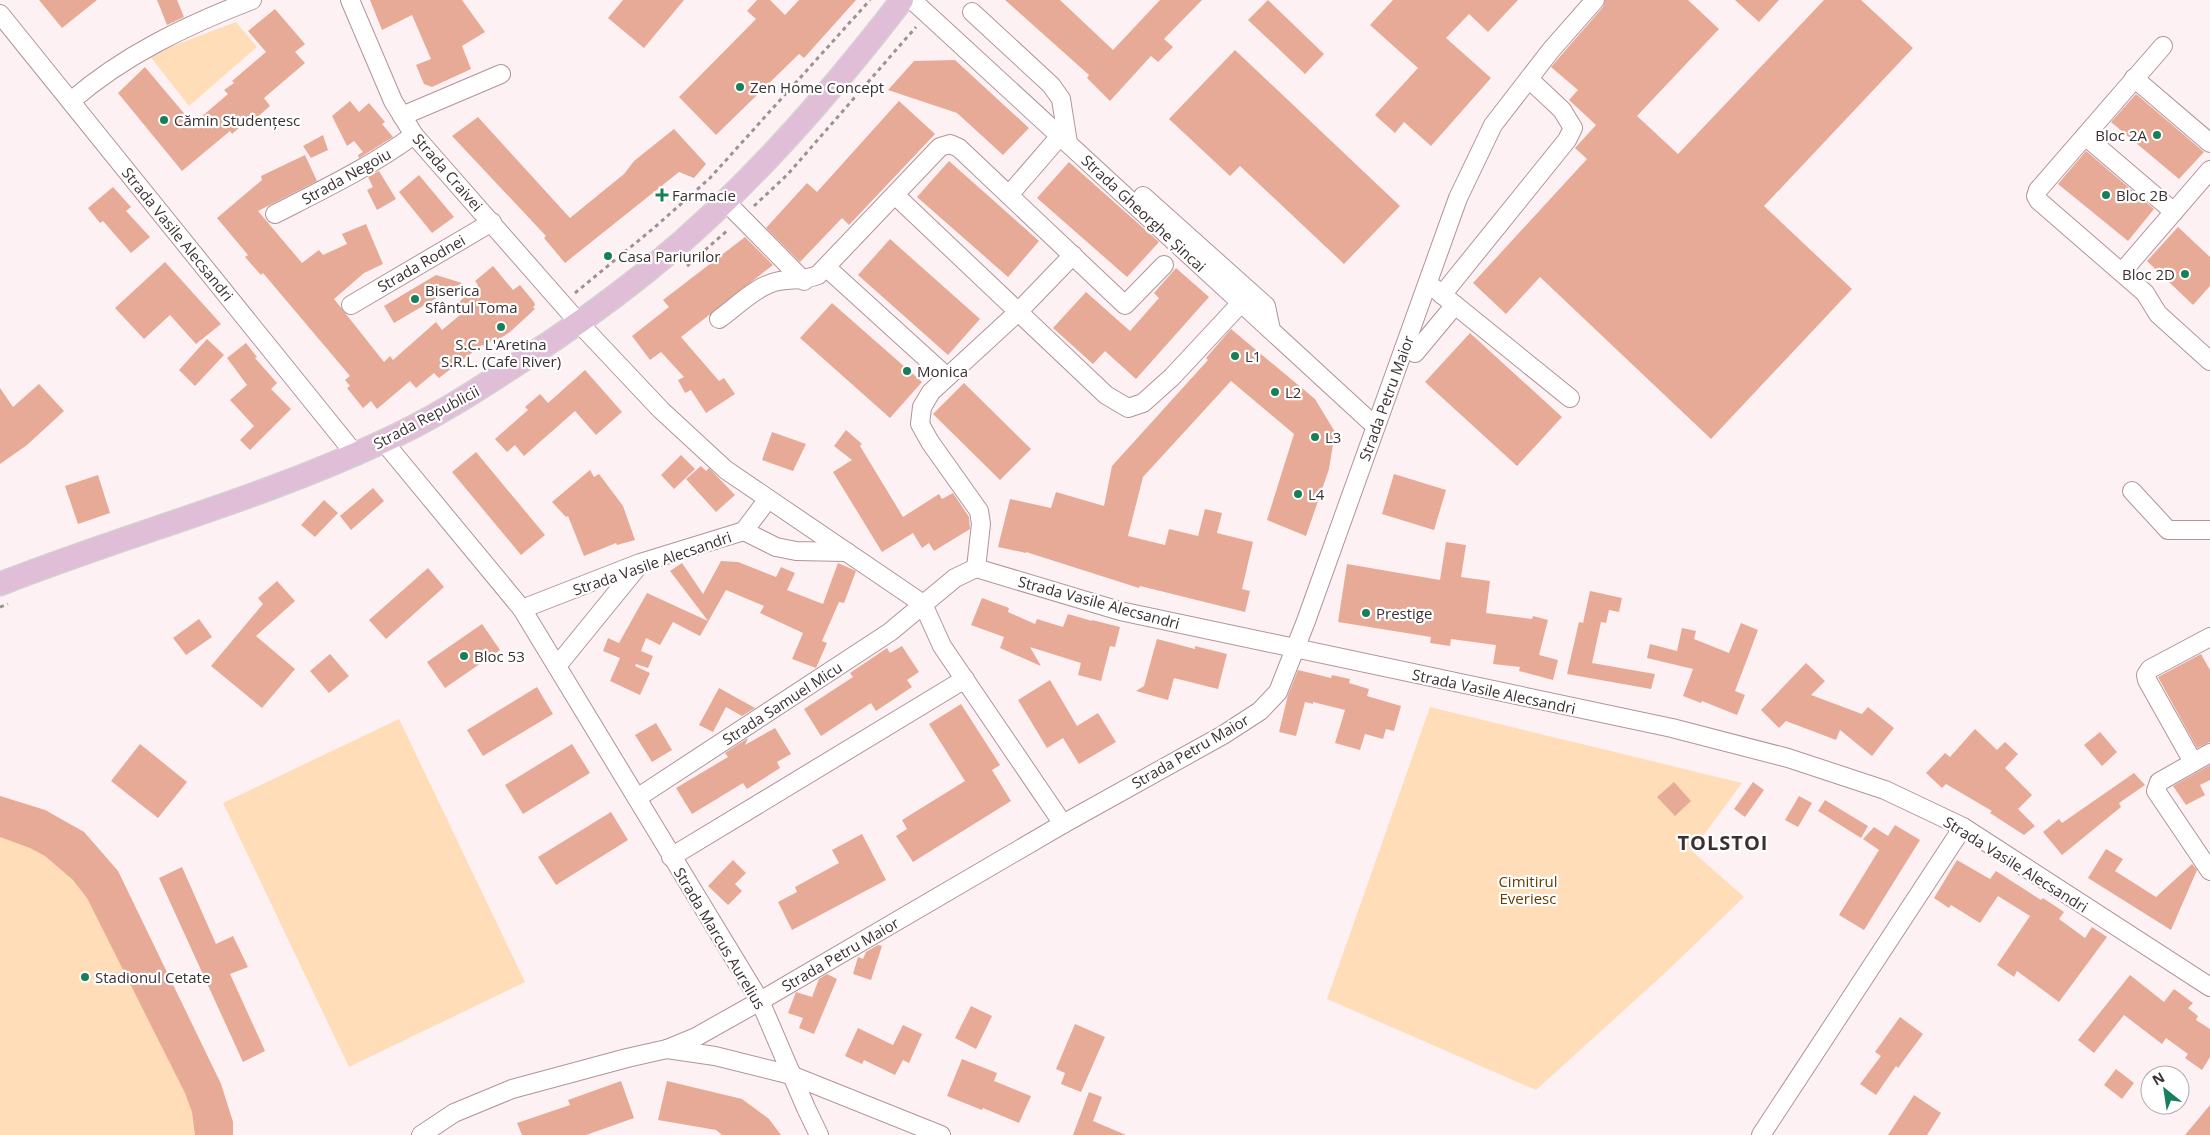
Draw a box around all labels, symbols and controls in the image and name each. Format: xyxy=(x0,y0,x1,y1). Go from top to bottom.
place label: Zen Home Concept xyxy=(750,77,884,97)
marker: Zen Home Concept xyxy=(734,81,746,93)
place label: Cămin Studențesc xyxy=(174,110,300,130)
marker: Cămin Studențesc xyxy=(158,114,170,126)
place label: Bloc 2A xyxy=(2095,125,2148,145)
street label: Strada Craivei xyxy=(409,129,487,215)
marker: Bloc 2A xyxy=(2151,129,2163,141)
street label: Strada Negoiu xyxy=(298,143,394,209)
street label: Strada Gheorghe Șincai xyxy=(1077,150,1211,276)
street label: Strada Vasile Alecsandri xyxy=(118,163,238,305)
place label: Farmacie xyxy=(672,185,736,205)
place label: Bloc 2B xyxy=(2116,185,2168,205)
marker: Farmacie xyxy=(656,189,668,201)
marker: Bloc 2B xyxy=(2100,189,2112,201)
street label: Strada Rodnei xyxy=(373,230,469,296)
place label: Casa Pariurilor xyxy=(618,246,721,266)
marker: Casa Pariurilor xyxy=(602,250,614,262)
place label: Bloc 2D xyxy=(2122,264,2175,284)
marker: Bloc 2D xyxy=(2179,268,2191,280)
place label: Biserica Sfântul Toma xyxy=(425,280,518,317)
marker: Biserica Sfântul Toma xyxy=(409,293,421,305)
marker: S.C. L'Aretina S.R.L. (Cafe River) xyxy=(495,321,507,333)
street label: Strada Petru Maior xyxy=(1354,332,1418,464)
place label: S.C. L'Aretina S.R.L. (Cafe River) xyxy=(441,334,561,371)
place label: L1 xyxy=(1245,346,1261,366)
marker: L1 xyxy=(1229,350,1241,362)
place label: Monica xyxy=(917,361,968,381)
marker: Monica xyxy=(901,365,913,377)
street label: Strada Republicii xyxy=(370,381,482,453)
place label: L2 xyxy=(1285,382,1301,402)
marker: L2 xyxy=(1269,386,1281,398)
place label: L3 xyxy=(1325,427,1341,447)
marker: L3 xyxy=(1309,431,1321,443)
place label: L4 xyxy=(1308,484,1325,504)
marker: L4 xyxy=(1292,488,1304,500)
street label: Strada Vasile Alecsandri xyxy=(570,526,734,600)
street label: Strada Vasile Alecsandri xyxy=(1016,571,1182,633)
place label: Prestige xyxy=(1376,603,1432,623)
marker: Prestige xyxy=(1360,607,1372,619)
place label: Bloc 53 xyxy=(474,646,525,666)
marker: Bloc 53 xyxy=(458,650,470,662)
street label: Strada Samuel Micu xyxy=(718,657,846,749)
street label: Strada Vasile Alecsandri xyxy=(1411,664,1577,718)
street label: Strada Petru Maior xyxy=(1128,709,1252,793)
street label: Strada Vasile Alecsandri xyxy=(1940,811,2092,917)
district label: TOLSTOI xyxy=(1678,829,1768,856)
street label: Strada Marcus Aurelius xyxy=(670,863,770,1013)
park label: Cimitirul Everiesc xyxy=(1498,871,1558,908)
street label: Strada Petru Maior xyxy=(778,912,902,996)
place label: Stadionul Cetate xyxy=(95,967,210,987)
marker: Stadionul Cetate xyxy=(79,971,91,983)
north arrow xyxy=(2140,1065,2190,1115)
text: N xyxy=(2149,1067,2168,1089)

